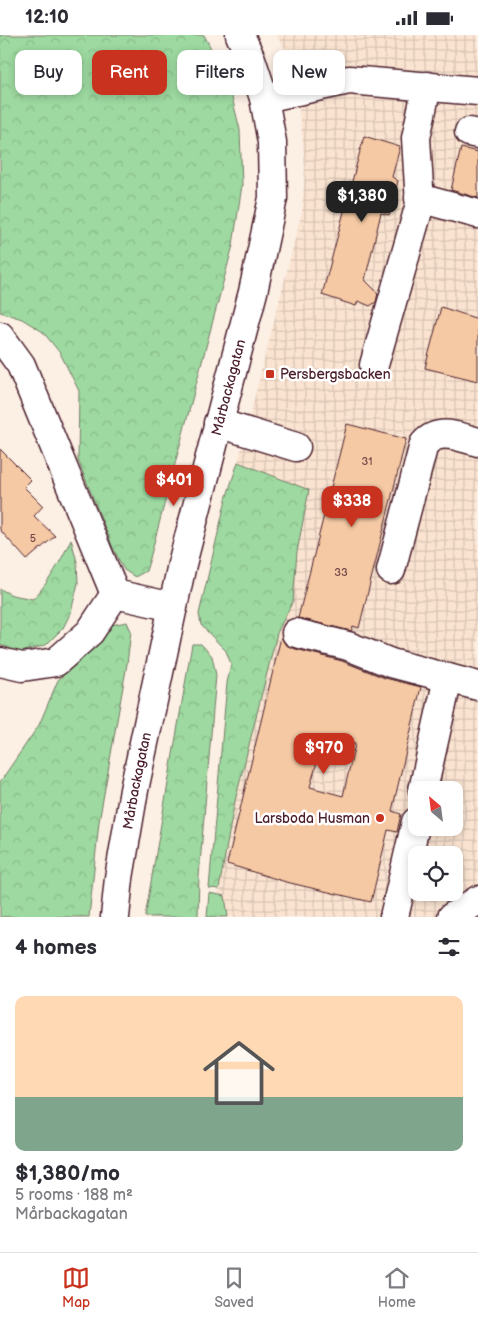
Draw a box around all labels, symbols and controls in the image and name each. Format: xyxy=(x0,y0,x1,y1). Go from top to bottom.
text: 12:10 xyxy=(25,6,69,29)
chip: Buy xyxy=(15,50,82,95)
chip: Rent xyxy=(92,50,167,95)
chip: Filters xyxy=(177,50,263,95)
chip: New xyxy=(273,50,345,95)
pin: $1,380 xyxy=(321,181,403,223)
text: $1,380 xyxy=(337,187,387,206)
street label: Mårbackagatan xyxy=(208,338,249,437)
place label: Persbergsbacken xyxy=(280,366,391,383)
marker: Persbergsbacken xyxy=(264,368,276,380)
house number: 31 xyxy=(361,455,373,468)
pin: $401 xyxy=(144,465,204,507)
text: $401 xyxy=(156,471,192,490)
pin: $338 xyxy=(322,485,382,528)
text: $338 xyxy=(333,492,371,511)
house number: 5 xyxy=(30,532,36,545)
house number: 33 xyxy=(334,566,348,579)
street label: Mårbackagatan xyxy=(119,731,155,831)
pin: $970 xyxy=(294,733,354,775)
text: $970 xyxy=(305,739,343,758)
north arrow xyxy=(408,781,462,836)
map controls xyxy=(408,781,463,901)
place label: Larsboda Husman xyxy=(255,810,370,827)
marker: Larsboda Husman xyxy=(374,812,386,824)
button: locate xyxy=(408,846,463,901)
icon: filters xyxy=(435,933,463,961)
text: 4 homes xyxy=(15,935,97,960)
icon: home xyxy=(194,1028,284,1118)
text: $1,380/mo xyxy=(15,1161,120,1186)
text: 5 rooms · 188 m² xyxy=(15,1186,133,1205)
text: Mårbackagatan xyxy=(15,1205,128,1224)
tab: Map xyxy=(62,1264,90,1311)
tab: Saved xyxy=(214,1264,254,1311)
tab: Home xyxy=(378,1264,416,1311)

